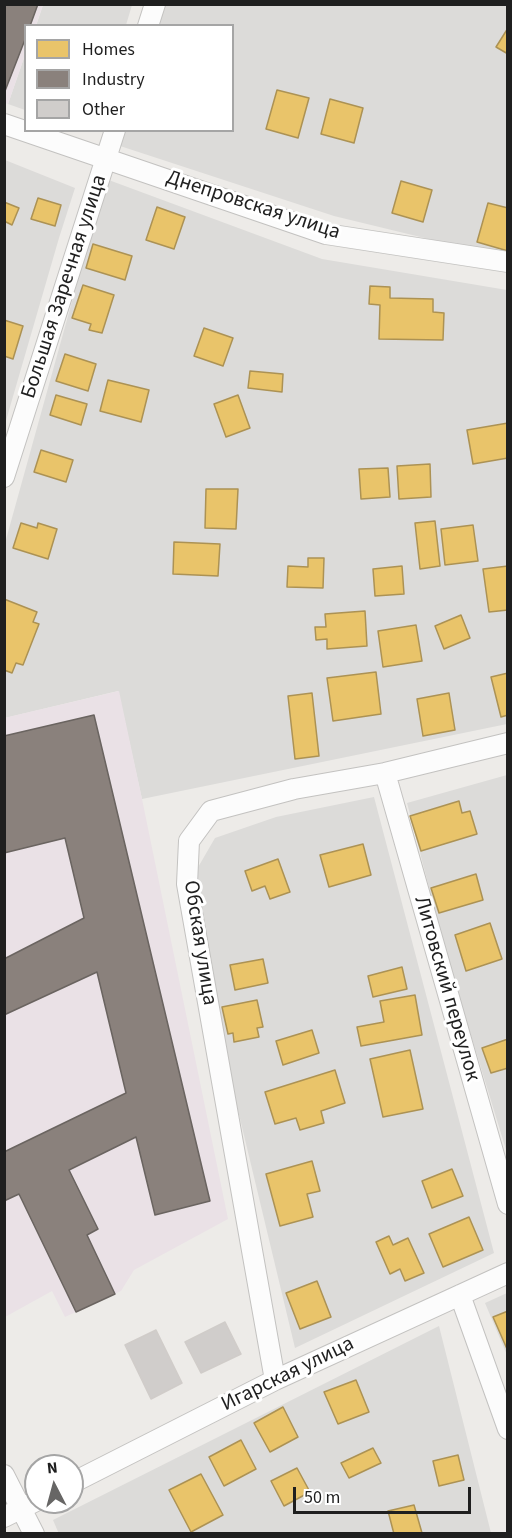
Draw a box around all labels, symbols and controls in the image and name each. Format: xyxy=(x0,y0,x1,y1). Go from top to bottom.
legend xyxy=(24,24,234,132)
text: Homes xyxy=(82,37,135,62)
text: Industry xyxy=(82,67,145,92)
text: Other xyxy=(82,97,125,122)
street label: Днепровская улица xyxy=(163,166,343,246)
street label: Большая Заречная улица xyxy=(17,172,113,402)
street label: Обская улица xyxy=(177,879,221,1007)
street label: Литовский переулок xyxy=(408,894,484,1084)
street label: Игарская улица xyxy=(218,1332,358,1418)
north arrow xyxy=(24,1454,84,1514)
text: N xyxy=(46,1457,59,1480)
scale bar xyxy=(296,1475,474,1513)
text: 50 m xyxy=(304,1485,340,1510)

